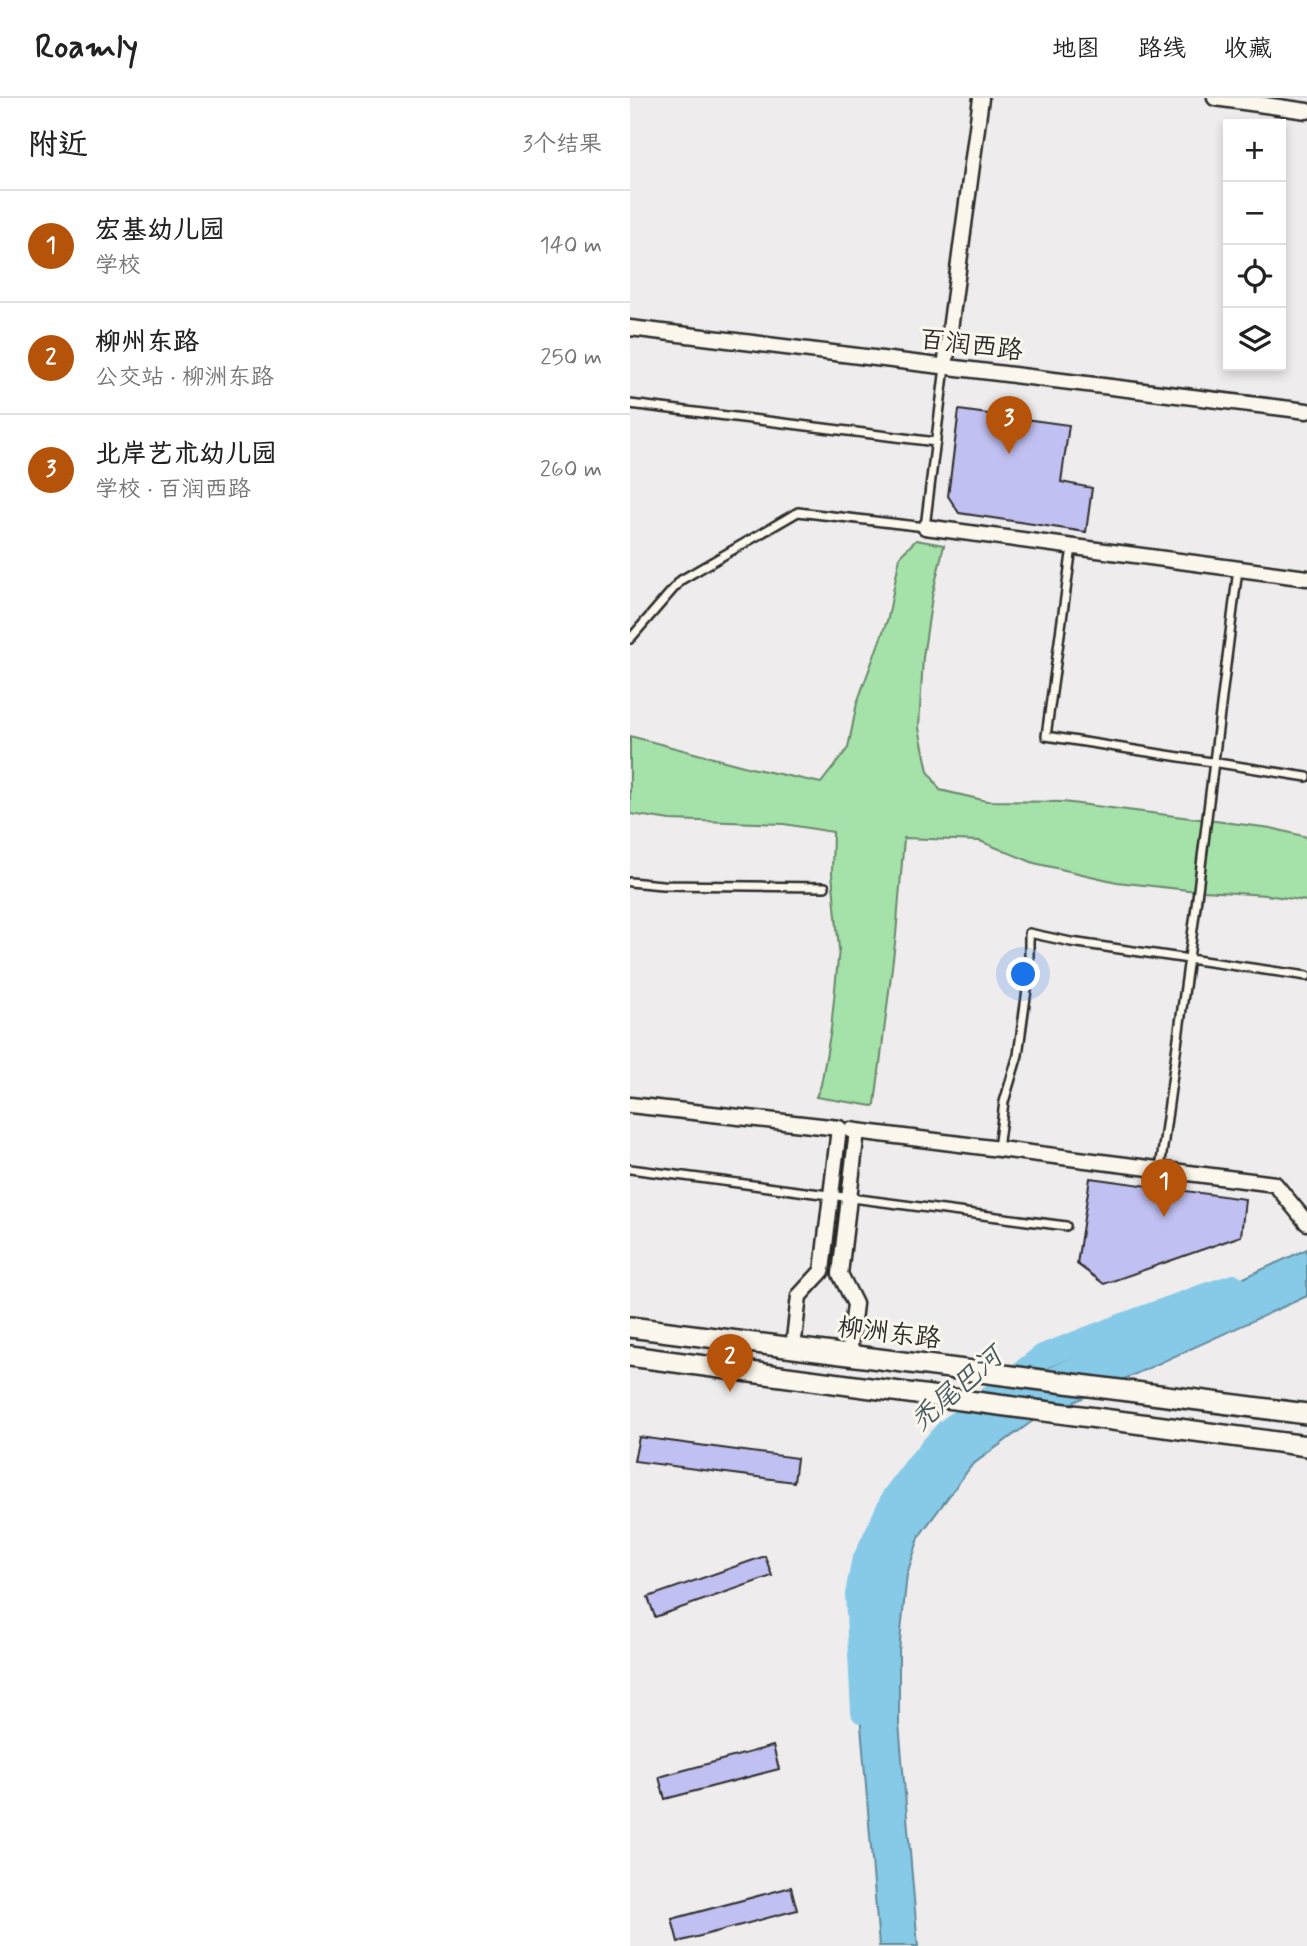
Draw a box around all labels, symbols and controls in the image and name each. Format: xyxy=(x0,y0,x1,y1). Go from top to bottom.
text: Roamly xyxy=(35,26,138,70)
text: 地图 xyxy=(1052,34,1100,65)
text: 路线 xyxy=(1138,34,1186,65)
text: 收藏 xyxy=(1224,34,1272,65)
map controls xyxy=(1223,119,1286,371)
button: + xyxy=(1223,119,1286,182)
text: 附近 xyxy=(28,126,88,165)
text: 3个结果 xyxy=(523,130,602,160)
button: − xyxy=(1223,182,1286,245)
text: 宏基幼儿园 xyxy=(95,214,225,248)
text: 1 xyxy=(46,231,56,261)
text: 140 m xyxy=(539,231,602,261)
button: locate xyxy=(1223,245,1286,308)
text: 学校 xyxy=(95,251,141,281)
button: layers xyxy=(1223,308,1286,371)
street label: 百润西路 xyxy=(917,323,1025,369)
text: 柳州东路 xyxy=(95,326,199,360)
text: 2 xyxy=(45,343,57,373)
text: 250 m xyxy=(540,343,602,373)
text: 公交站 · 柳洲东路 xyxy=(95,363,274,393)
pin: 3 xyxy=(986,396,1032,454)
text: 北岸艺术幼儿园 xyxy=(95,438,277,472)
text: 3 xyxy=(46,455,56,485)
text: 260 m xyxy=(540,455,602,485)
text: 学校 · 百润西路 xyxy=(95,475,251,505)
your location xyxy=(1006,957,1040,991)
pin: 1 xyxy=(1141,1159,1187,1217)
street label: 柳洲东路 xyxy=(835,1311,943,1357)
pin: 2 xyxy=(707,1334,753,1392)
water label: 秃尾巴河 xyxy=(903,1337,1014,1441)

